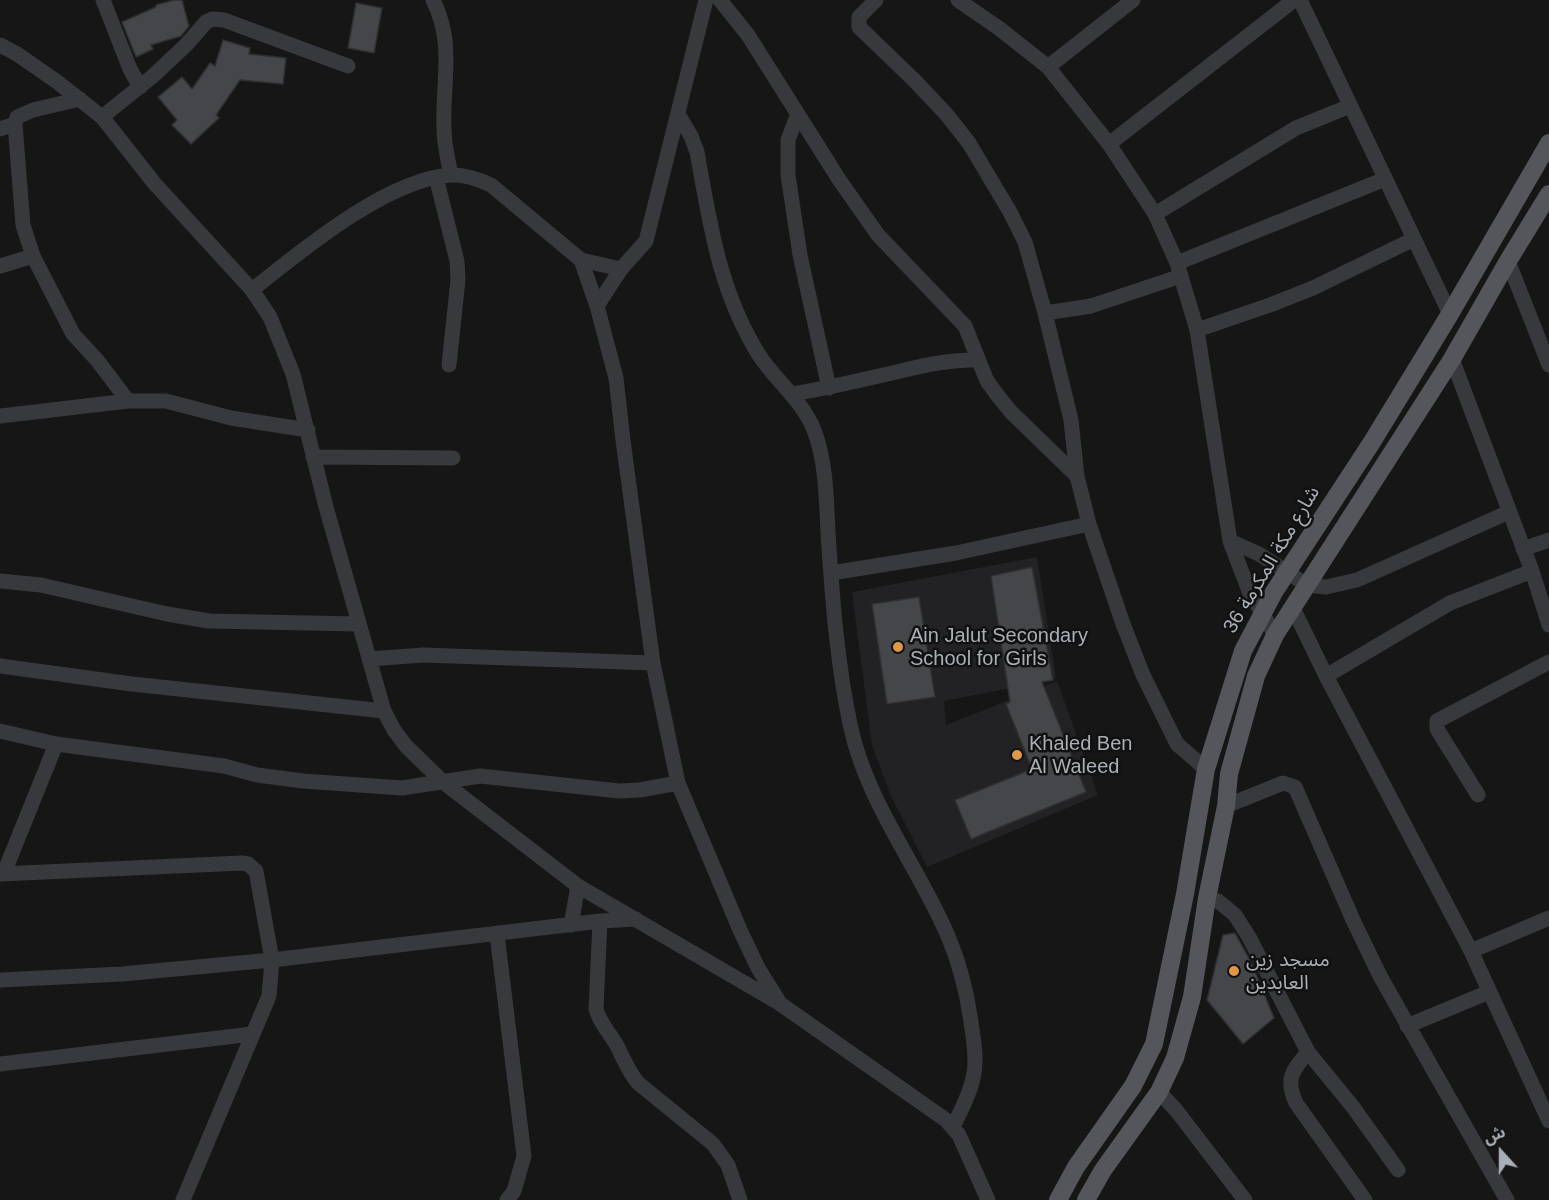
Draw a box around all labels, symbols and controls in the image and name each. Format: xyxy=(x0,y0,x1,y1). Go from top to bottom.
street label: شارع مكة المكرمة 36 xyxy=(1219,482,1325,638)
place label: Ain Jalut Secondary School for Girls xyxy=(910,624,1088,671)
marker: Ain Jalut Secondary School for Girls xyxy=(891,640,905,654)
place label: Khaled Ben Al Waleed xyxy=(1029,732,1132,779)
marker: Khaled Ben Al Waleed xyxy=(1010,748,1024,762)
place label: مسجد زين العابدين xyxy=(1246,948,1330,995)
marker: مسجد زين العابدين xyxy=(1227,964,1241,978)
north arrow xyxy=(1471,1122,1531,1182)
text: ش xyxy=(1481,1123,1508,1147)

